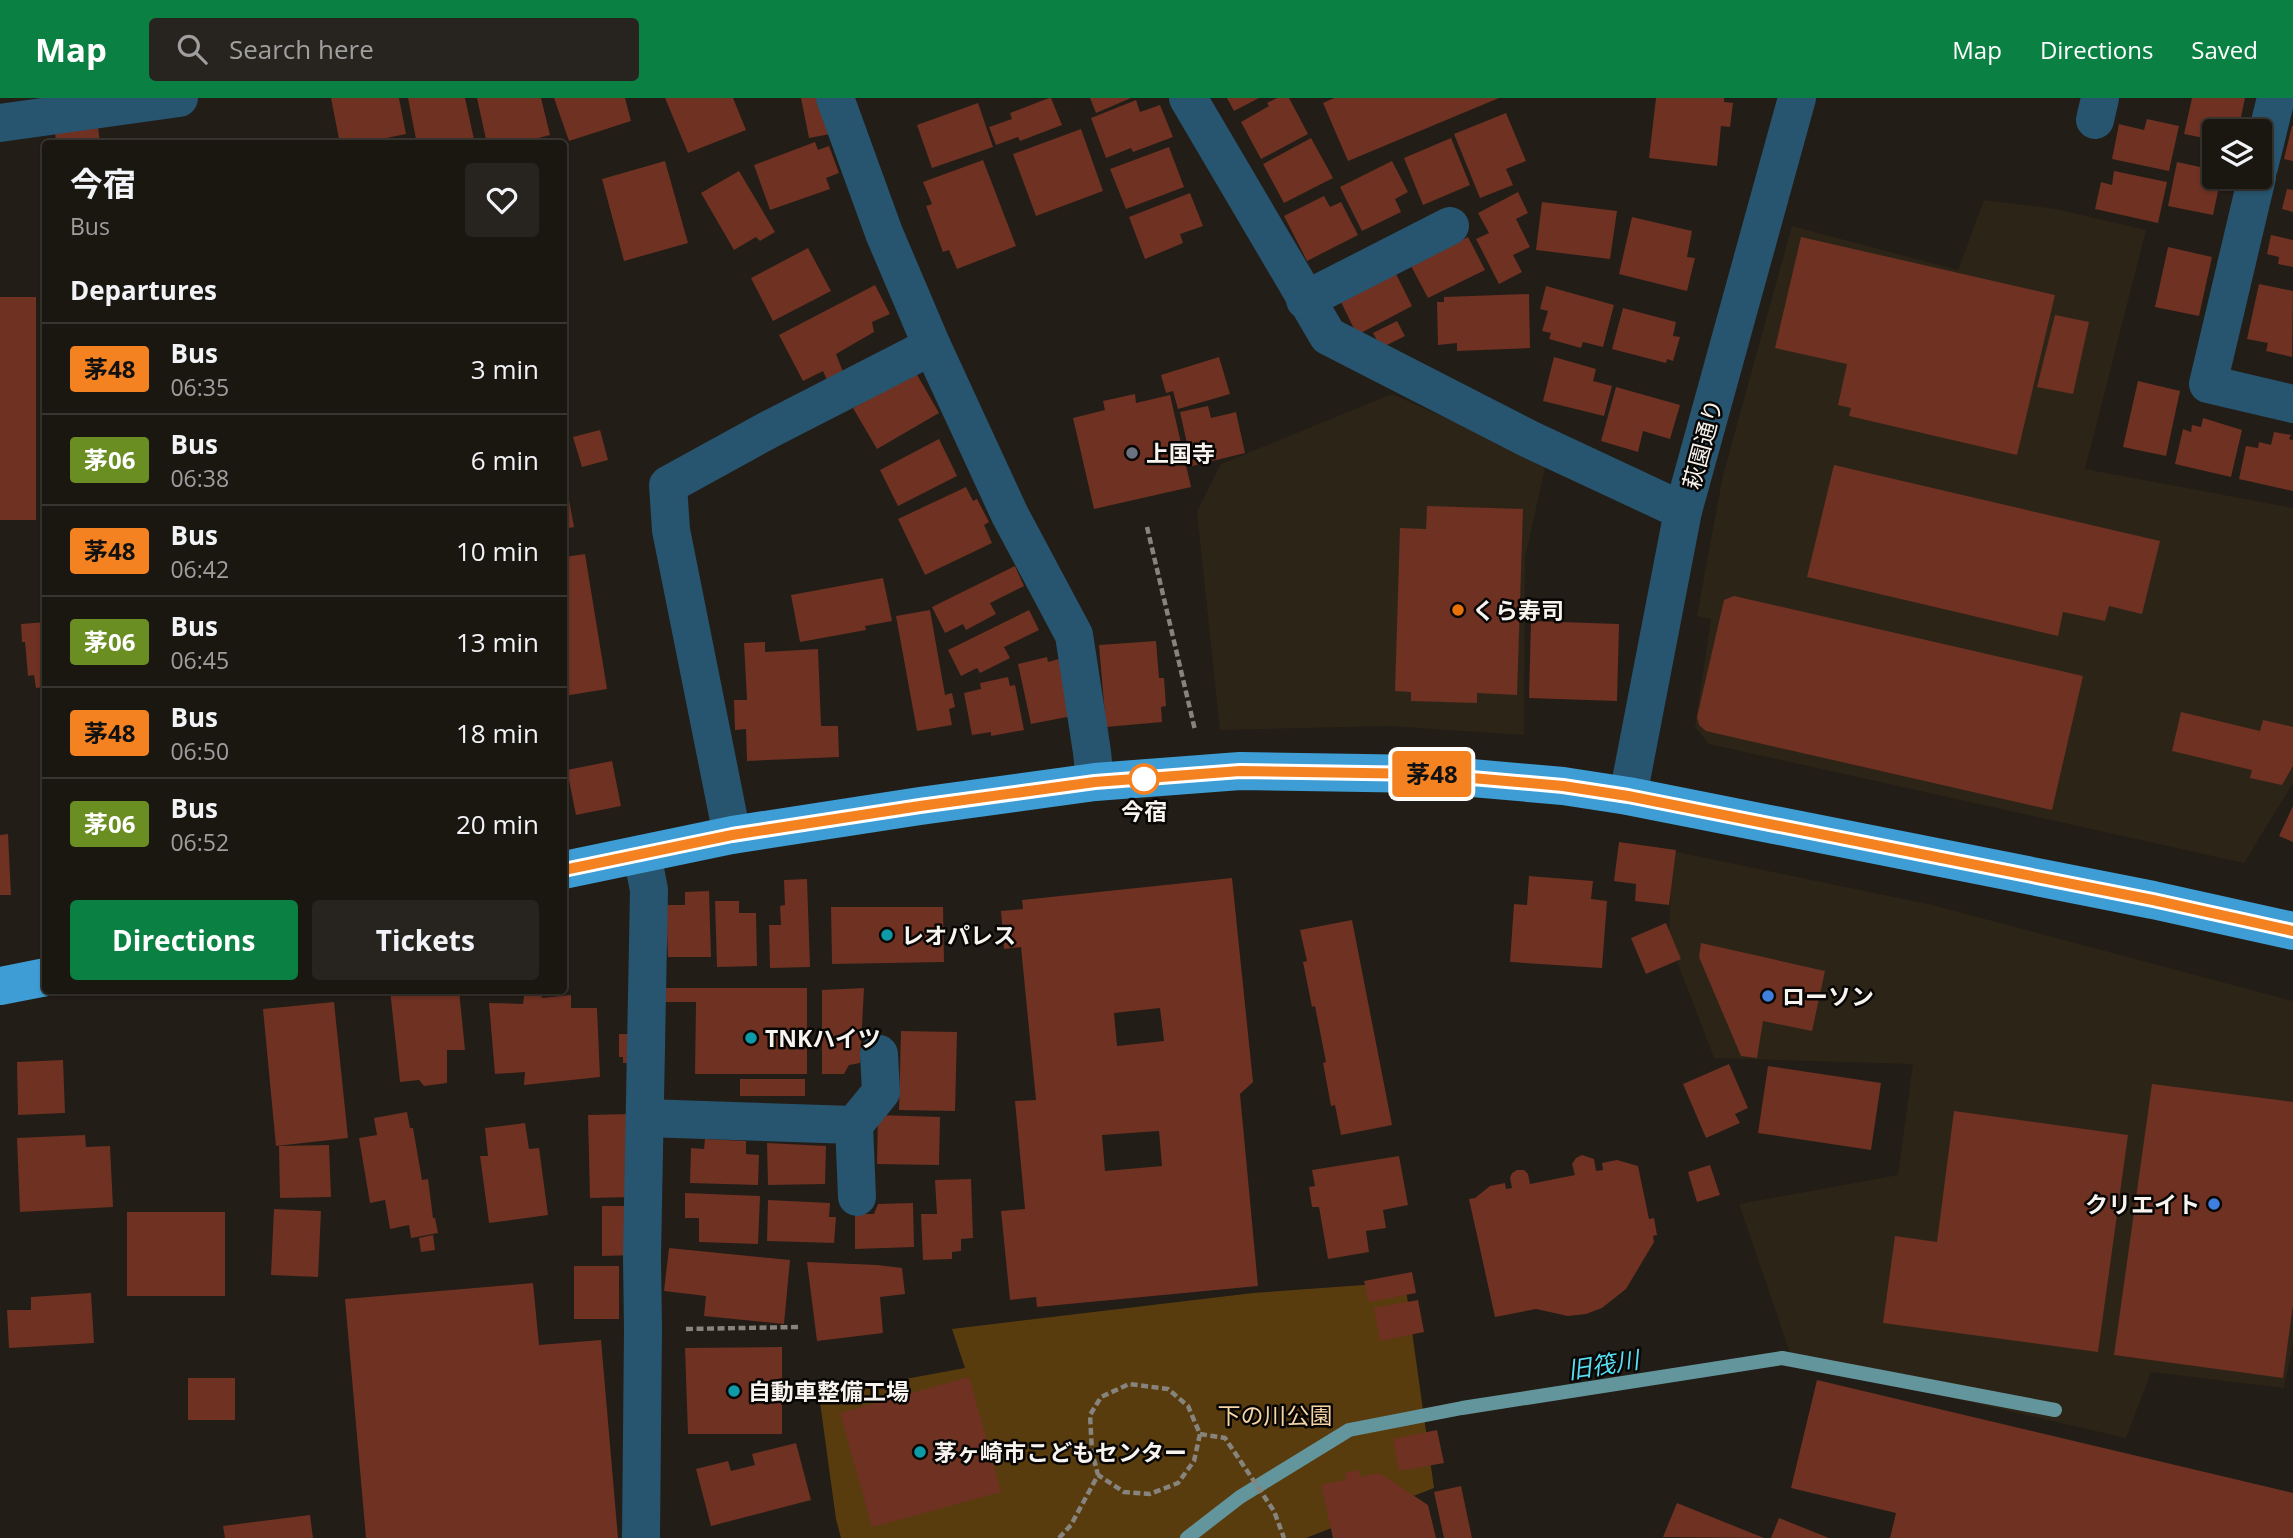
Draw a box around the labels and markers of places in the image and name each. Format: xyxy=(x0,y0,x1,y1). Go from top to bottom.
place label: 上国寺 xyxy=(1146,437,1215,469)
marker: 上国寺 xyxy=(1124,445,1140,461)
place label: くら寿司 xyxy=(1472,594,1564,626)
marker: くら寿司 xyxy=(1450,602,1466,618)
marker: 今宿 xyxy=(1129,764,1159,794)
place label: 今宿 xyxy=(1121,795,1167,827)
place label: レオパレス xyxy=(901,919,1016,951)
marker: レオパレス xyxy=(879,927,895,943)
place label: ローソン xyxy=(1782,980,1874,1012)
marker: ローソン xyxy=(1760,988,1776,1004)
place label: TNKハイツ xyxy=(765,1022,881,1054)
marker: TNKハイツ xyxy=(743,1030,759,1046)
place label: クリエイト xyxy=(2085,1188,2200,1220)
marker: クリエイト xyxy=(2206,1196,2222,1212)
place label: 自動車整備工場 xyxy=(748,1375,909,1407)
marker: 自動車整備工場 xyxy=(726,1383,742,1399)
place label: 茅ヶ崎市こどもセンター xyxy=(934,1436,1187,1468)
marker: 茅ヶ崎市こどもセンター xyxy=(912,1444,928,1460)

